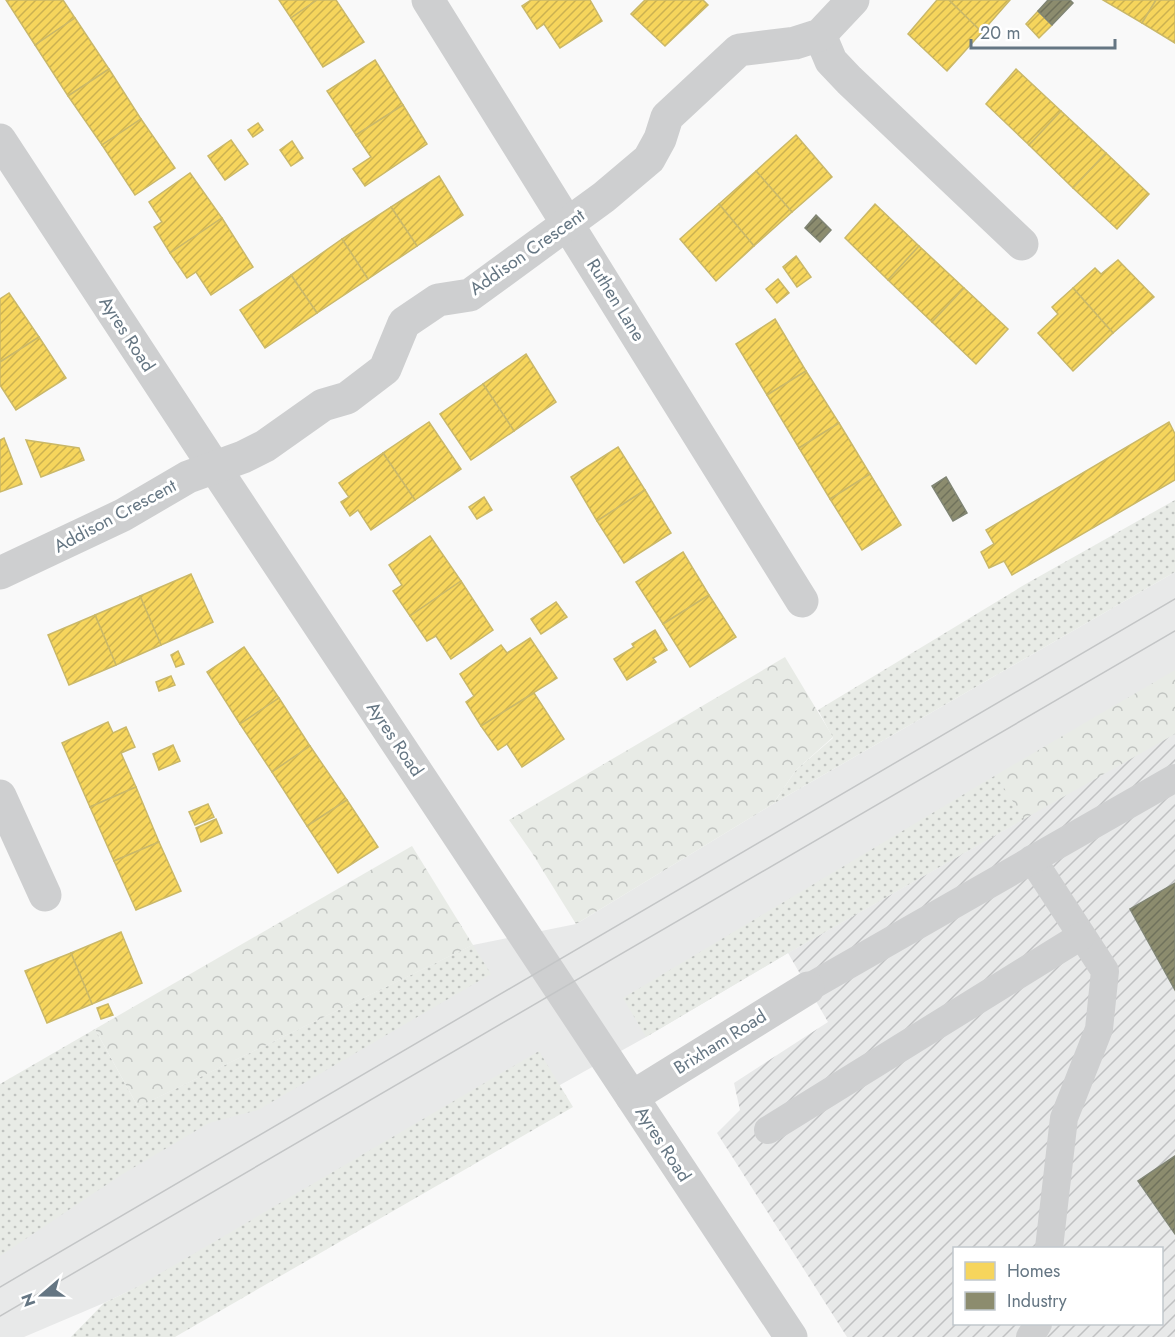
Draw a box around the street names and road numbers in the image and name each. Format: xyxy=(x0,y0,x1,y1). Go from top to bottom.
street label: Addison Crescent xyxy=(464,202,590,301)
street label: Ruthen Lane xyxy=(580,254,652,346)
street label: Ayres Road xyxy=(93,291,161,377)
street label: Addison Crescent xyxy=(49,472,181,559)
street label: Ayres Road xyxy=(360,696,430,782)
street label: Brixham Road xyxy=(669,1003,771,1081)
street label: Ayres Road xyxy=(629,1101,697,1187)

